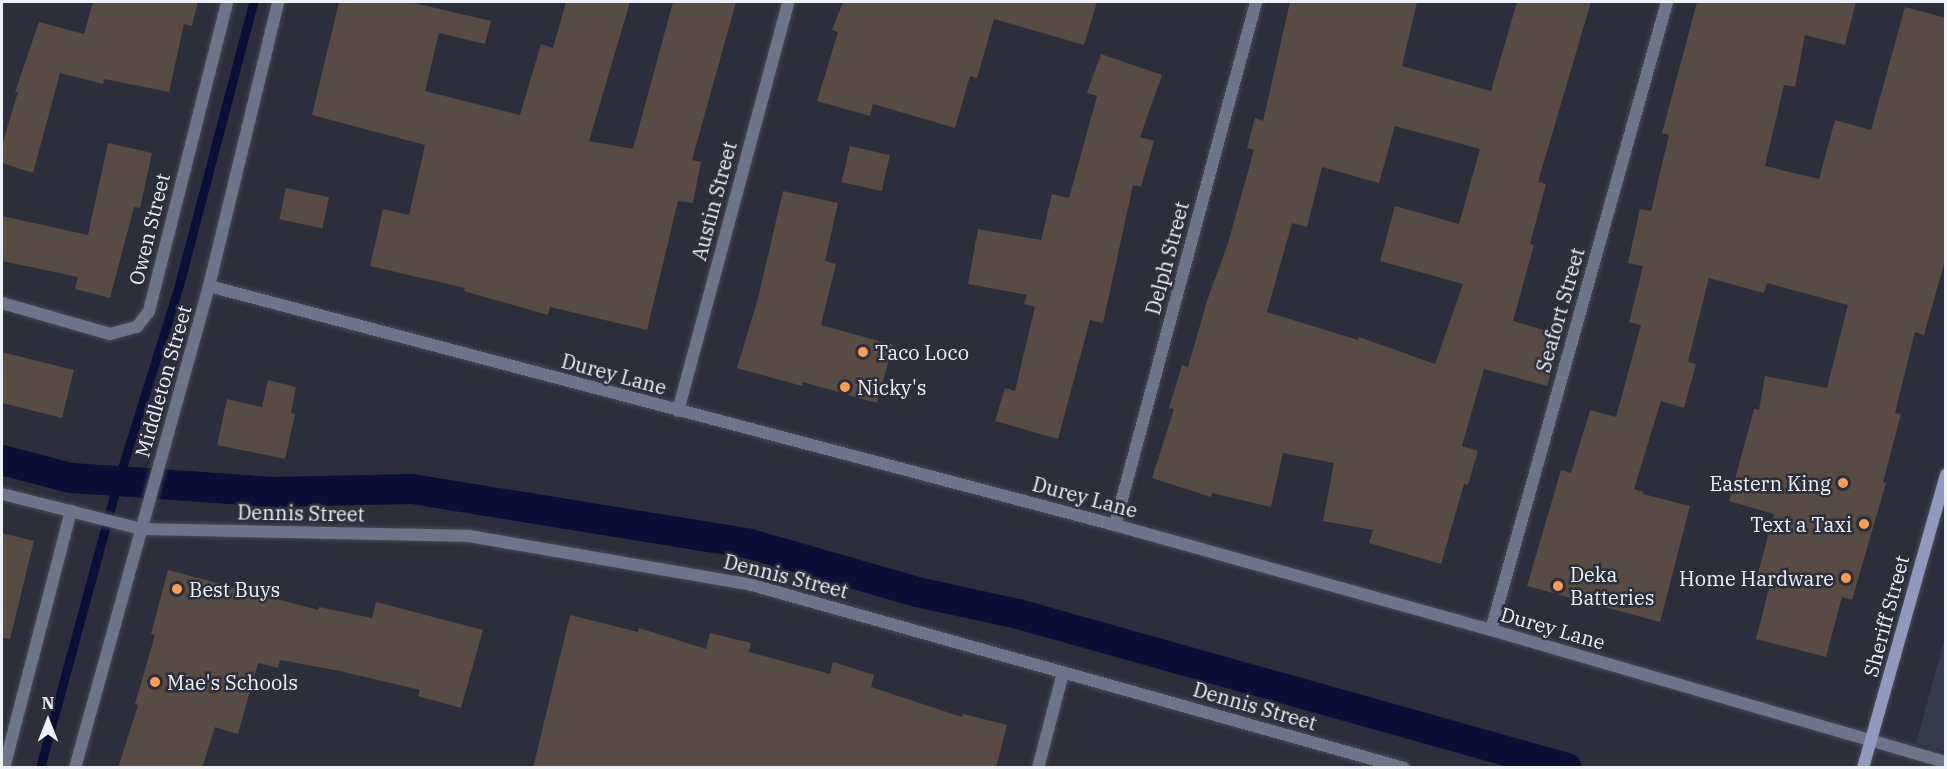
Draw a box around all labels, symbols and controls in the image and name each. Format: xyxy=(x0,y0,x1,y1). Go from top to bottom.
street label: Austin Street xyxy=(687,139,741,263)
street label: Owen Street xyxy=(124,171,174,287)
street label: Delph Street xyxy=(1140,199,1194,317)
street label: Seafort Street xyxy=(1531,245,1589,375)
street label: Middleton Street xyxy=(130,302,196,460)
place label: Taco Loco xyxy=(875,340,969,364)
marker: Taco Loco xyxy=(856,345,870,359)
street label: Durey Lane xyxy=(559,348,669,400)
place label: Nicky's xyxy=(857,375,927,399)
marker: Nicky's xyxy=(838,380,852,394)
street label: Durey Lane xyxy=(1030,471,1140,523)
place label: Eastern King xyxy=(1709,471,1831,495)
marker: Eastern King xyxy=(1836,476,1850,490)
street label: Dennis Street xyxy=(237,500,365,526)
place label: Text a Taxi xyxy=(1750,512,1852,536)
marker: Text a Taxi xyxy=(1857,517,1871,531)
street label: Dennis Street xyxy=(721,549,851,603)
street label: Sheriff Street xyxy=(1858,553,1914,679)
place label: Deka Batteries xyxy=(1570,562,1654,609)
place label: Home Hardware xyxy=(1679,566,1834,590)
marker: Home Hardware xyxy=(1839,571,1853,585)
place label: Best Buys xyxy=(189,577,280,601)
marker: Deka Batteries xyxy=(1551,579,1565,593)
marker: Best Buys xyxy=(170,582,184,596)
street label: Durey Lane xyxy=(1498,602,1608,654)
place label: Mae's Schools xyxy=(167,670,298,694)
marker: Mae's Schools xyxy=(148,675,162,689)
street label: Dennis Street xyxy=(1191,677,1319,735)
north arrow xyxy=(18,691,78,751)
text: N xyxy=(42,693,54,713)

